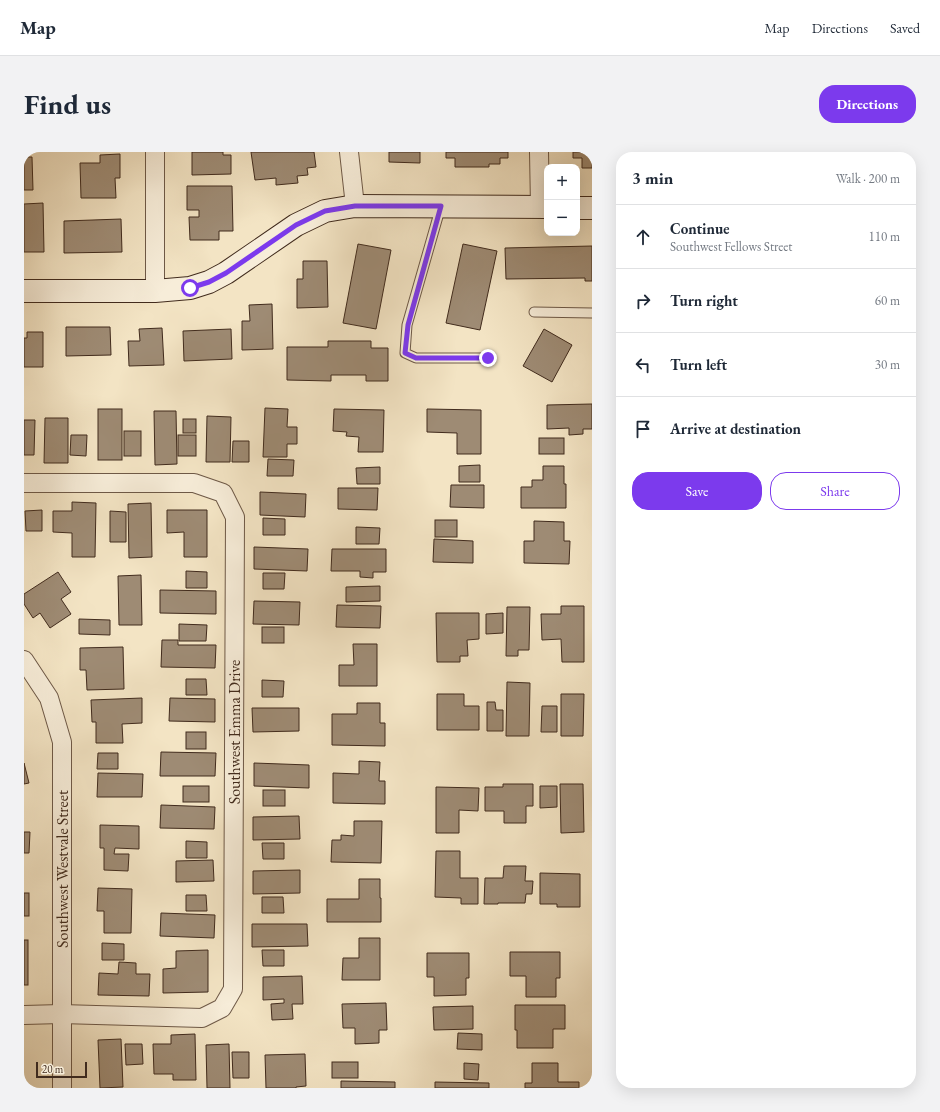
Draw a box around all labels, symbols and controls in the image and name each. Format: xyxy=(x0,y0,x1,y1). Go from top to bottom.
text: Map xyxy=(20,15,56,40)
text: Map xyxy=(764,19,790,37)
text: Directions xyxy=(812,19,868,37)
text: Saved xyxy=(890,19,920,37)
button: Directions xyxy=(819,85,916,123)
text: Find us xyxy=(24,86,111,122)
map controls xyxy=(544,164,580,236)
button: + xyxy=(544,164,580,200)
text: 3 min xyxy=(632,167,673,189)
text: Walk · 200 m xyxy=(836,170,900,187)
button: − xyxy=(544,200,580,236)
text: Continue xyxy=(670,219,730,238)
icon: ahead xyxy=(632,226,654,248)
text: 110 m xyxy=(869,228,900,245)
text: Southwest Fellows Street xyxy=(670,238,792,255)
route start xyxy=(181,279,199,297)
icon: right xyxy=(632,290,654,312)
text: Turn right xyxy=(670,291,738,310)
text: 60 m xyxy=(875,292,900,309)
route end xyxy=(479,349,497,367)
icon: left xyxy=(632,354,654,376)
text: Turn left xyxy=(670,355,727,374)
text: 30 m xyxy=(875,356,900,373)
icon: arrive xyxy=(632,418,654,440)
text: Arrive at destination xyxy=(670,419,801,438)
button: Save xyxy=(632,472,762,510)
button: Share xyxy=(770,472,900,510)
street label: Southwest Emma Drive xyxy=(224,660,245,804)
street label: Southwest Westvale Street xyxy=(52,790,73,948)
scale bar xyxy=(36,1060,87,1079)
text: 20 m xyxy=(42,1062,63,1076)

